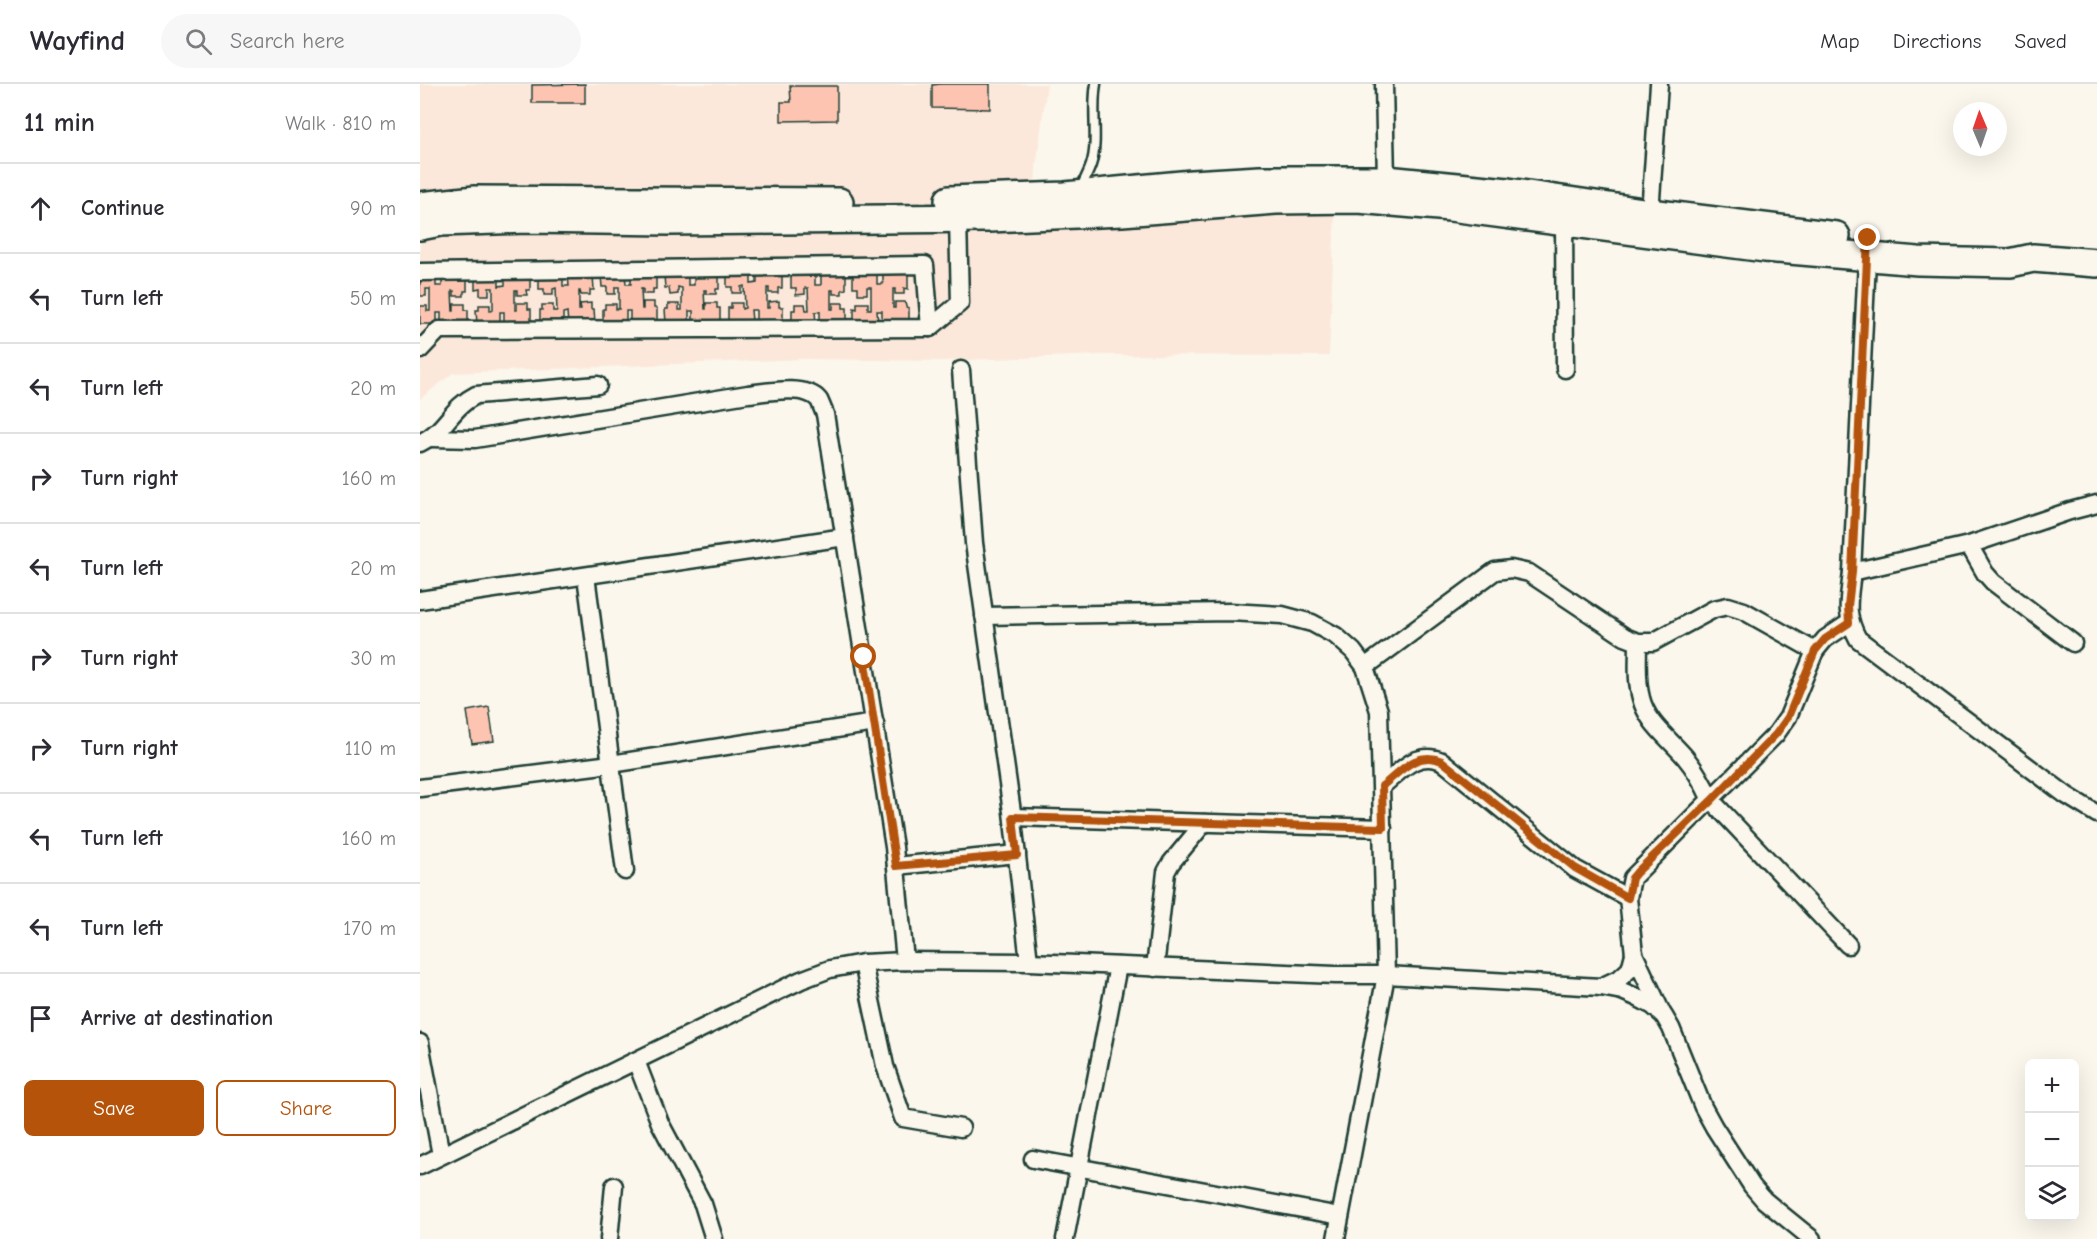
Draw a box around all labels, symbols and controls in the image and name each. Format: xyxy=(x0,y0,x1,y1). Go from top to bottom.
search box xyxy=(161,14,581,68)
text: Wayfind xyxy=(30,25,125,57)
icon: search xyxy=(182,25,215,58)
text: Search here xyxy=(230,28,345,54)
text: Map xyxy=(1820,29,1860,53)
text: Directions xyxy=(1893,29,1982,53)
text: Saved xyxy=(2015,29,2067,53)
north arrow xyxy=(1953,102,2007,156)
text: 11 min xyxy=(24,108,95,138)
text: Walk · 810 m xyxy=(285,112,396,135)
icon: ahead xyxy=(24,192,57,225)
text: Continue xyxy=(81,195,164,221)
text: 90 m xyxy=(350,197,396,220)
route end xyxy=(1854,224,1880,250)
icon: left xyxy=(24,282,57,315)
text: Turn left xyxy=(81,285,163,311)
text: 50 m xyxy=(350,287,396,310)
icon: left xyxy=(24,372,57,405)
text: Turn left xyxy=(81,375,163,401)
text: 20 m xyxy=(350,377,396,400)
icon: right xyxy=(24,462,57,495)
text: Turn right xyxy=(81,465,178,491)
text: 160 m xyxy=(342,467,396,490)
icon: left xyxy=(24,552,57,585)
text: Turn left xyxy=(81,555,163,581)
text: 20 m xyxy=(350,557,396,580)
icon: right xyxy=(24,642,57,675)
route start xyxy=(850,643,876,669)
text: Turn right xyxy=(81,645,178,671)
text: 30 m xyxy=(350,647,396,670)
icon: right xyxy=(24,732,57,765)
text: Turn right xyxy=(81,735,178,761)
text: 110 m xyxy=(345,737,396,760)
icon: left xyxy=(24,822,57,855)
text: Turn left xyxy=(81,825,163,851)
text: 160 m xyxy=(342,827,396,850)
icon: left xyxy=(24,912,57,945)
text: Turn left xyxy=(81,915,163,941)
text: 170 m xyxy=(343,917,396,940)
icon: arrive xyxy=(24,1002,57,1035)
text: Arrive at destination xyxy=(81,1005,273,1031)
map controls xyxy=(2025,1059,2079,1221)
button: + xyxy=(2025,1059,2079,1113)
button: Save xyxy=(24,1080,204,1136)
button: Share xyxy=(216,1080,396,1136)
button: − xyxy=(2025,1113,2079,1167)
button: layers xyxy=(2025,1167,2079,1221)

